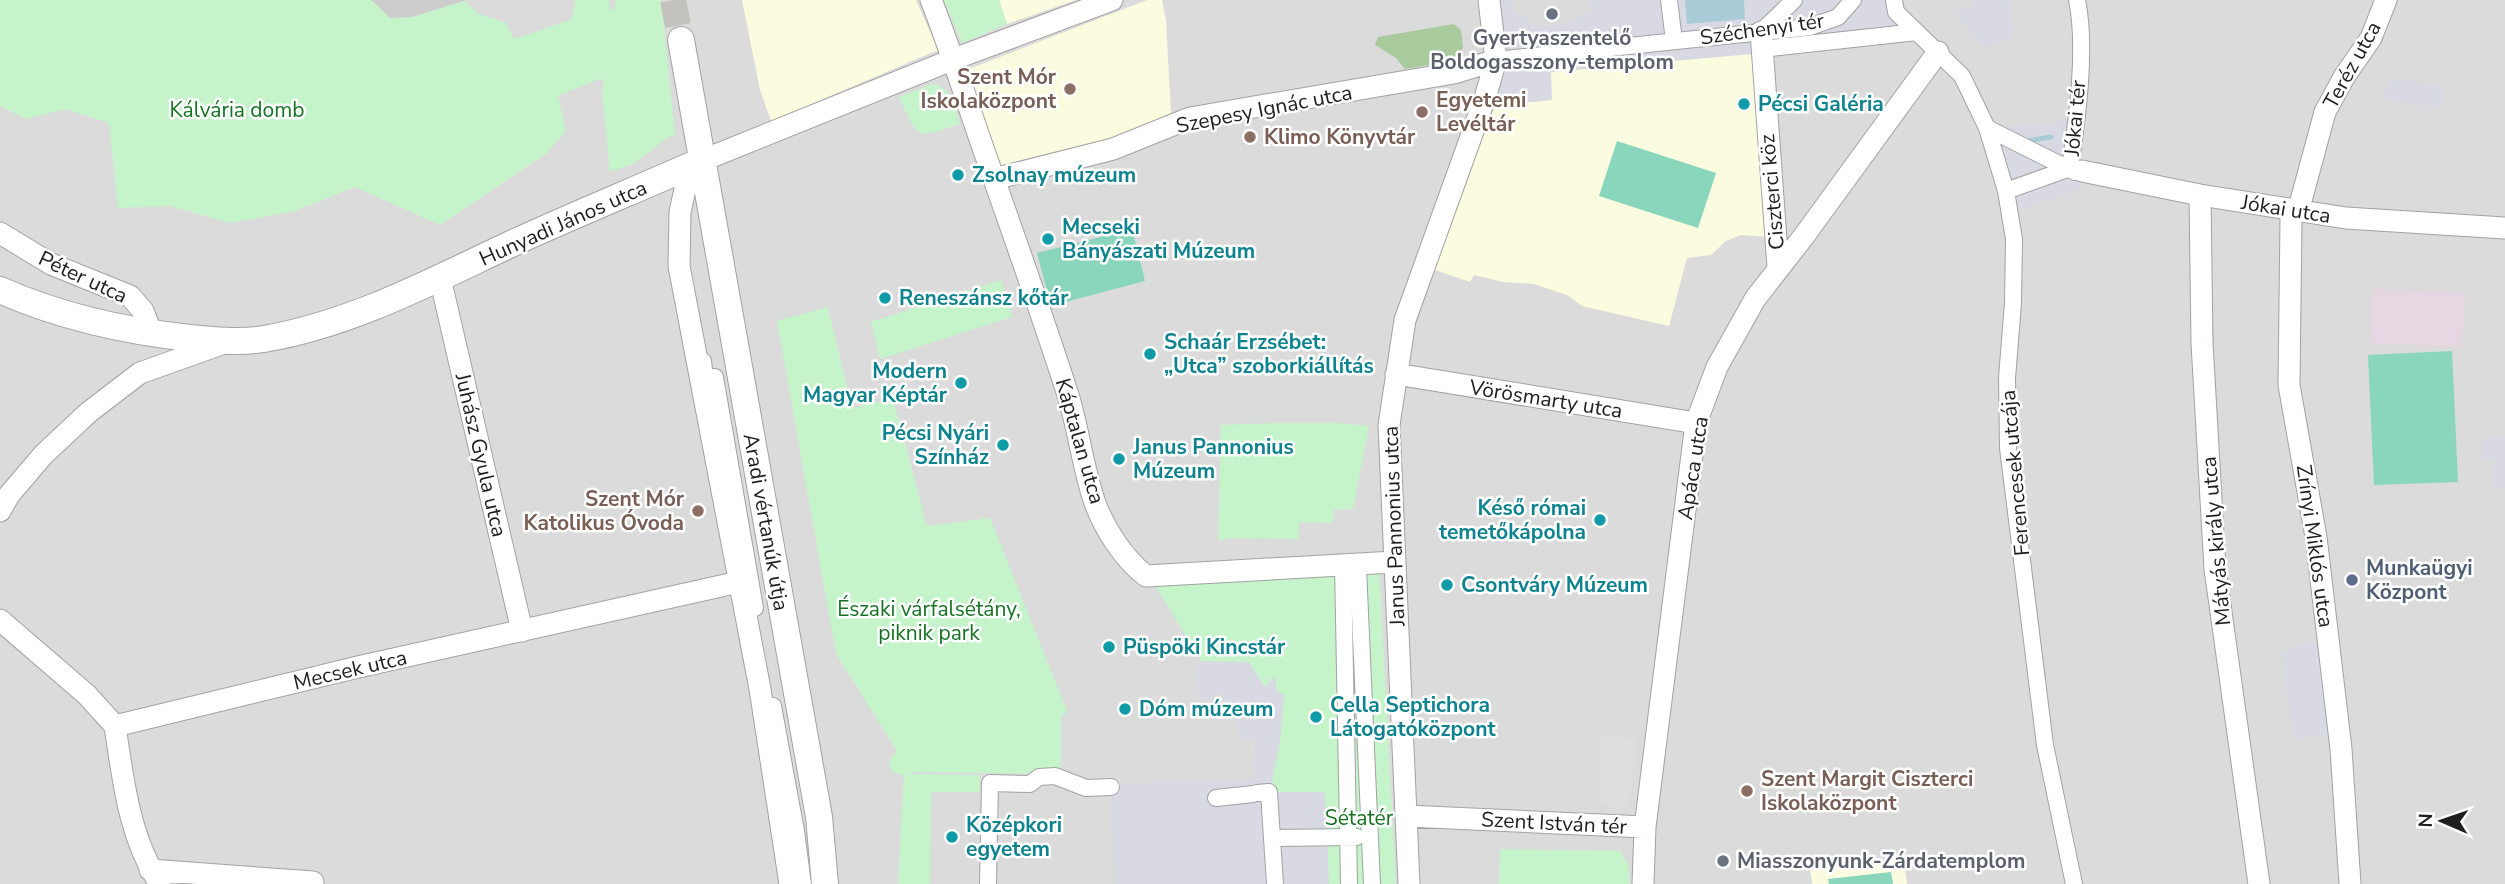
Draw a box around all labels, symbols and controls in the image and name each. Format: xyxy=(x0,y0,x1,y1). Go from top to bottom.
marker: Gyertyaszentelő Boldogasszony-templom xyxy=(1544,6,1560,22)
street label: Széchenyi tér xyxy=(1698,6,1826,52)
street label: Teréz utca xyxy=(2317,16,2387,114)
place label: Gyertyaszentelő Boldogasszony-templom xyxy=(1430,24,1674,76)
place label: Szent Mór Iskolaközpont xyxy=(921,63,1057,115)
street label: Szepesy Ignác utca xyxy=(1174,78,1354,140)
street label: Jókai tér xyxy=(2058,78,2092,158)
marker: Szent Mór Iskolaközpont xyxy=(1062,81,1078,97)
place label: Egyetemi Levéltár xyxy=(1436,86,1526,138)
place label: Pécsi Galéria xyxy=(1758,90,1884,118)
park label: Kálvária domb xyxy=(169,96,305,124)
marker: Pécsi Galéria xyxy=(1736,96,1752,112)
marker: Egyetemi Levéltár xyxy=(1414,104,1430,120)
place label: Klimo Könyvtár xyxy=(1264,123,1416,151)
marker: Klimo Könyvtár xyxy=(1242,129,1258,145)
street label: Ciszterci köz xyxy=(1753,133,1791,251)
place label: Zsolnay múzeum xyxy=(972,161,1136,189)
marker: Zsolnay múzeum xyxy=(950,167,966,183)
street label: Hunyadi János utca xyxy=(475,173,651,273)
street label: Jókai utca xyxy=(2238,188,2333,230)
place label: Mecseki Bányászati Múzeum xyxy=(1062,213,1255,265)
marker: Mecseki Bányászati Múzeum xyxy=(1040,231,1056,247)
street label: Péter utca xyxy=(34,244,132,310)
place label: Reneszánsz kőtár xyxy=(899,284,1069,312)
marker: Reneszánsz kőtár xyxy=(877,290,893,306)
place label: Schaár Erzsébet: „Utca” szoborkiállítás xyxy=(1164,328,1374,380)
marker: Schaár Erzsébet: „Utca” szoborkiállítás xyxy=(1142,346,1158,362)
place label: Modern Magyar Képtár xyxy=(803,357,948,409)
street label: Juhász Gyula utca xyxy=(448,369,513,540)
street label: Vörösmarty utca xyxy=(1466,373,1625,425)
marker: Modern Magyar Képtár xyxy=(953,375,969,391)
street label: Káptalan utca xyxy=(1049,375,1111,507)
street label: Ferencesek utcája xyxy=(1994,389,2036,557)
street label: Apáca utca xyxy=(1671,414,1715,522)
place label: Pécsi Nyári Színház xyxy=(882,419,989,471)
street label: Janus Pannonius utca xyxy=(1377,425,1412,628)
street label: Aradi vértanúk útja xyxy=(737,431,795,613)
place label: Janus Pannonius Múzeum xyxy=(1132,433,1294,485)
marker: Pécsi Nyári Színház xyxy=(995,437,1011,453)
marker: Janus Pannonius Múzeum xyxy=(1111,451,1127,467)
street label: Mátyás király utca xyxy=(2195,455,2237,627)
street label: Zrínyi Miklós utca xyxy=(2290,463,2340,629)
place label: Szent Mór Katolikus Óvoda xyxy=(524,485,685,537)
place label: Késő római temetőkápolna xyxy=(1439,494,1586,546)
marker: Szent Mór Katolikus Óvoda xyxy=(690,503,706,519)
marker: Késő római temetőkápolna xyxy=(1592,512,1608,528)
place label: Munkaügyi Központ xyxy=(2366,554,2473,606)
place label: Csontváry Múzeum xyxy=(1461,571,1648,599)
marker: Munkaügyi Központ xyxy=(2344,572,2360,588)
marker: Csontváry Múzeum xyxy=(1439,577,1455,593)
park label: Északi várfalsétány, piknik park xyxy=(837,595,1021,647)
place label: Püspöki Kincstár xyxy=(1123,633,1286,661)
marker: Püspöki Kincstár xyxy=(1101,639,1117,655)
street label: Mecsek utca xyxy=(290,643,410,697)
place label: Cella Septichora Látogatóközpont xyxy=(1330,691,1496,743)
place label: Dóm múzeum xyxy=(1139,695,1273,723)
marker: Dóm múzeum xyxy=(1117,701,1133,717)
marker: Cella Septichora Látogatóközpont xyxy=(1308,709,1324,725)
place label: Szent Margit Ciszterci Iskolaközpont xyxy=(1761,765,1973,817)
marker: Szent Margit Ciszterci Iskolaközpont xyxy=(1739,783,1755,799)
north arrow xyxy=(2407,786,2477,856)
park label: Sétatér xyxy=(1325,804,1394,832)
street label: Szent István tér xyxy=(1480,805,1628,841)
place label: Középkori egyetem xyxy=(966,811,1062,863)
text: N xyxy=(2413,813,2439,828)
marker: Középkori egyetem xyxy=(944,829,960,845)
place label: Miasszonyunk-Zárdatemplom xyxy=(1737,847,2025,875)
marker: Miasszonyunk-Zárdatemplom xyxy=(1715,853,1731,869)

